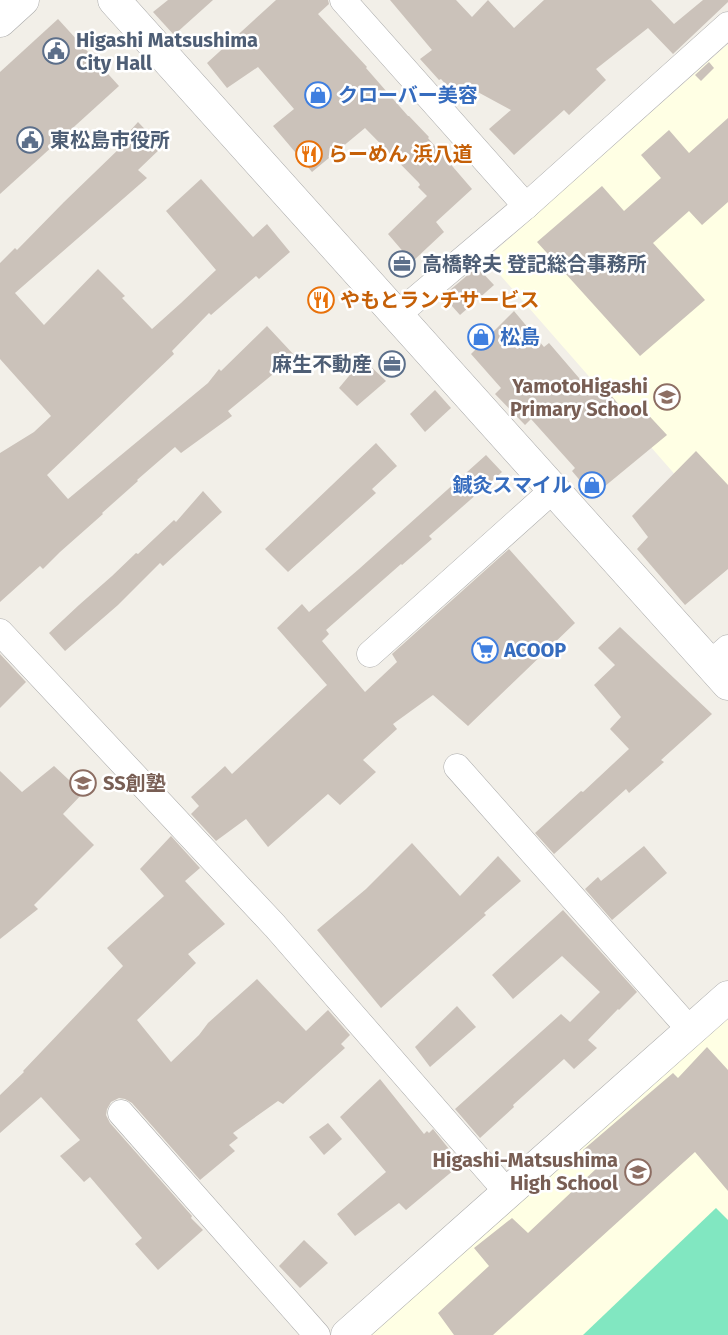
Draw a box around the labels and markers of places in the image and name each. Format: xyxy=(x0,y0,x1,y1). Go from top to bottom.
place label: Higashi Matsushima City Hall xyxy=(76,28,258,75)
public building icon: Higashi Matsushima City Hall xyxy=(41,36,71,66)
shop icon: クローバー美容 xyxy=(303,80,333,110)
place label: クローバー美容 xyxy=(338,83,478,107)
public building icon: 東松島市役所 xyxy=(15,125,45,155)
place label: 東松島市役所 xyxy=(50,128,170,152)
restaurant icon: らーめん 浜八道 xyxy=(294,139,324,169)
place label: らーめん 浜八道 xyxy=(328,142,473,166)
office icon: 高橋幹夫 登記総合事務所 xyxy=(387,249,417,279)
place label: 高橋幹夫 登記総合事務所 xyxy=(422,252,647,276)
restaurant icon: やもとランチサービス xyxy=(306,285,336,315)
place label: やもとランチサービス xyxy=(340,288,540,312)
shop icon: 松島 xyxy=(466,322,496,352)
place label: 松島 xyxy=(500,325,540,349)
office icon: 麻生不動産 xyxy=(377,349,407,379)
place label: 麻生不動産 xyxy=(272,352,372,376)
place label: YamotoHigashi Primary School xyxy=(510,374,648,421)
school or university icon: YamotoHigashi Primary School xyxy=(652,382,682,412)
shop icon: 鍼灸スマイル xyxy=(577,470,607,500)
place label: 鍼灸スマイル xyxy=(453,473,572,497)
supermarket icon: ACOOP xyxy=(470,635,500,665)
place label: ACOOP xyxy=(503,638,566,662)
school or university icon: SS創塾 xyxy=(68,768,98,798)
place label: SS創塾 xyxy=(103,771,166,795)
place label: Higashi-Matsushima High School xyxy=(433,1148,618,1195)
school or university icon: Higashi-Matsushima High School xyxy=(623,1157,653,1187)

